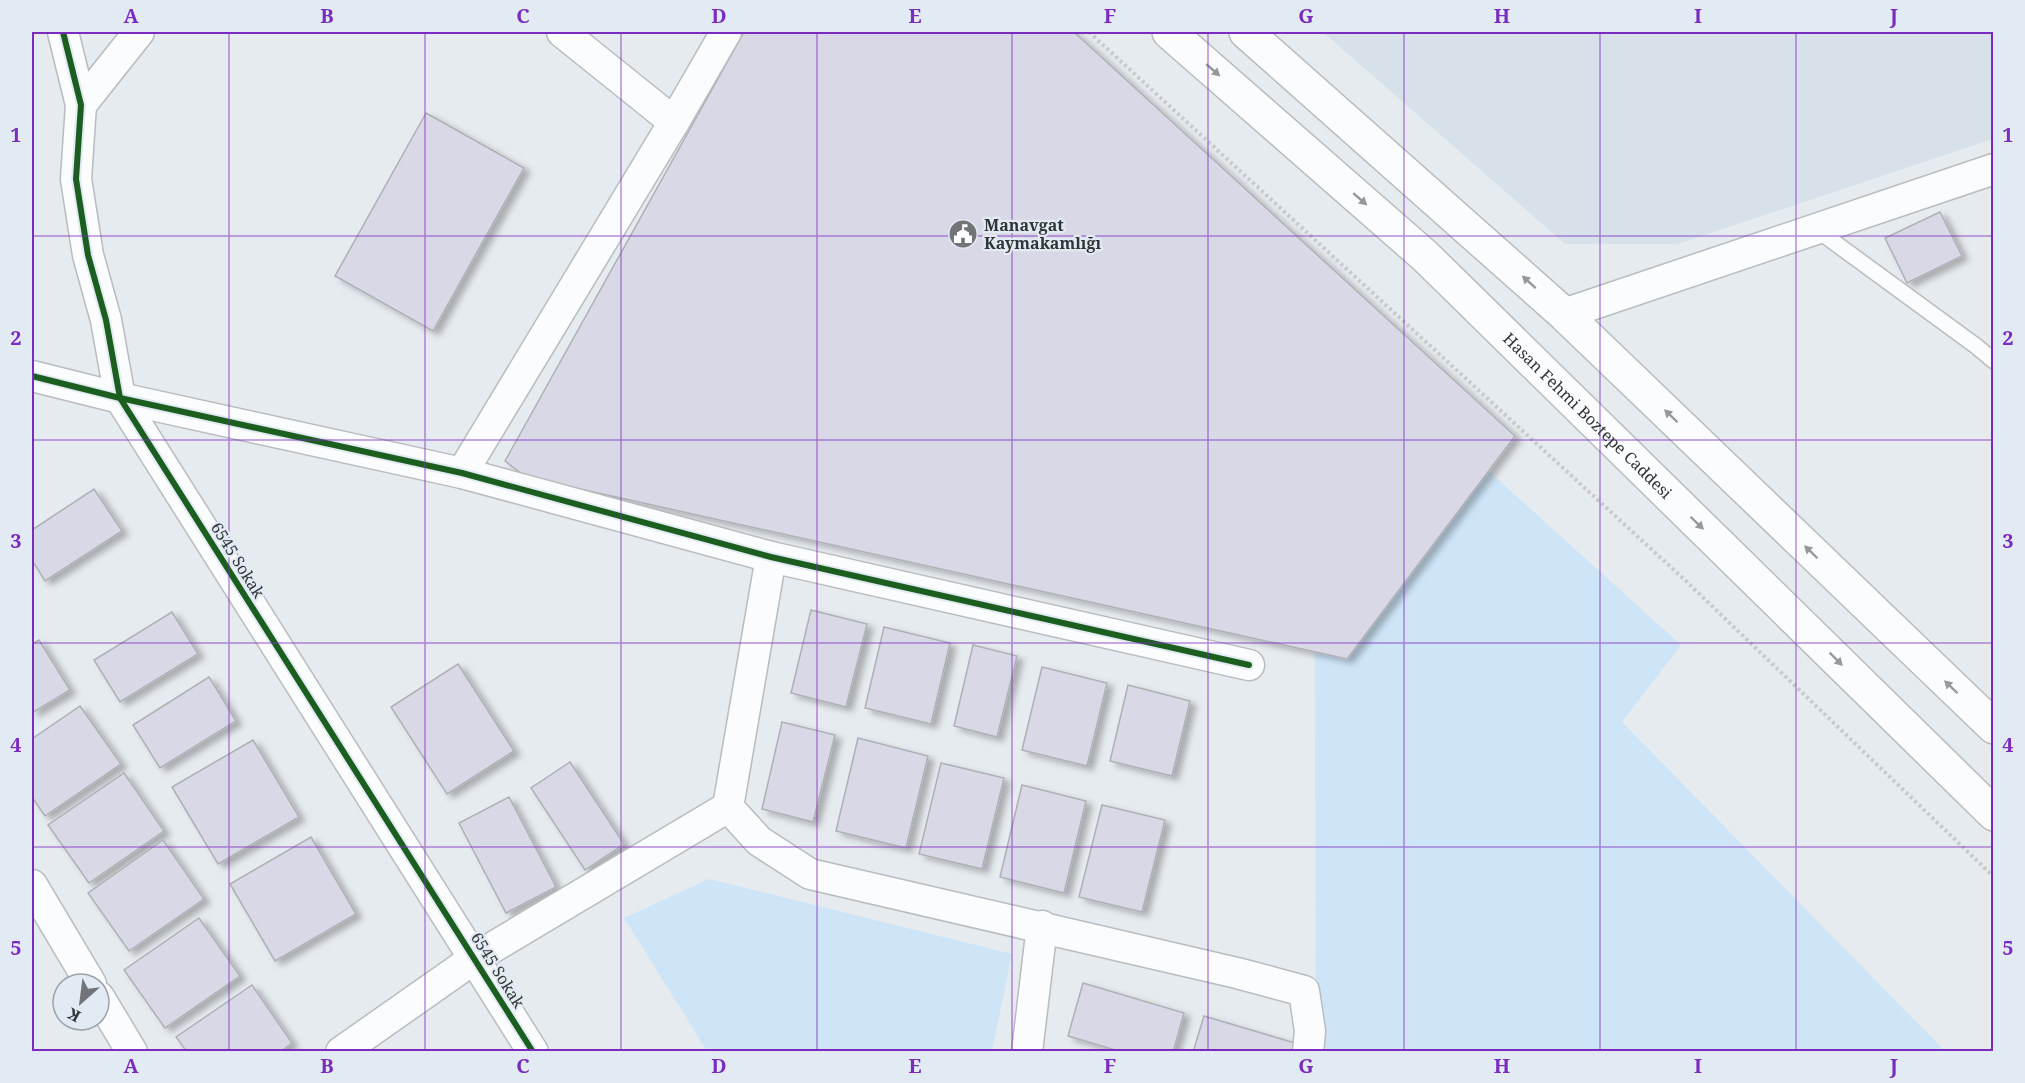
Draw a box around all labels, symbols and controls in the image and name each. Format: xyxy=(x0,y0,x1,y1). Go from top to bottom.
text: A xyxy=(123,2,139,29)
text: B xyxy=(320,2,334,29)
text: C xyxy=(516,2,530,29)
text: D xyxy=(711,2,727,29)
text: E xyxy=(908,2,922,29)
text: F xyxy=(1104,2,1116,29)
text: G xyxy=(1298,2,1314,29)
text: H xyxy=(1494,2,1510,29)
text: I xyxy=(1694,2,1702,29)
text: J xyxy=(1889,2,1898,29)
one-way arrow xyxy=(1205,63,1220,76)
text: 1 xyxy=(10,121,22,148)
text: 1 xyxy=(2002,121,2014,148)
one-way arrow xyxy=(1352,192,1367,205)
place label: Manavgat Kaymakamlığı xyxy=(984,214,1101,254)
public building icon: Manavgat Kaymakamlığı xyxy=(947,218,979,250)
one-way arrow xyxy=(1522,276,1537,289)
text: 2 xyxy=(10,324,22,351)
text: 2 xyxy=(2002,324,2014,351)
street label: Hasan Fehmi Boztepe Caddesi xyxy=(1498,328,1677,503)
one-way arrow xyxy=(1664,410,1678,424)
one-way arrow xyxy=(1690,515,1704,529)
street label: 6545 Sokak xyxy=(206,518,270,603)
text: 3 xyxy=(10,527,22,554)
text: 3 xyxy=(2002,527,2014,554)
one-way arrow xyxy=(1804,545,1818,559)
one-way arrow xyxy=(1829,652,1843,666)
one-way arrow xyxy=(1944,680,1959,694)
text: 4 xyxy=(10,731,22,758)
text: 4 xyxy=(2002,731,2014,758)
street label: 6545 Sokak xyxy=(466,928,530,1013)
text: 5 xyxy=(10,934,22,961)
text: 5 xyxy=(2002,934,2014,961)
north arrow xyxy=(51,972,111,1032)
text: K xyxy=(63,1003,84,1028)
text: A xyxy=(123,1052,139,1079)
text: B xyxy=(320,1052,334,1079)
text: C xyxy=(516,1052,530,1079)
text: D xyxy=(711,1052,727,1079)
text: E xyxy=(908,1052,922,1079)
text: F xyxy=(1104,1052,1116,1079)
text: G xyxy=(1298,1052,1314,1079)
text: H xyxy=(1494,1052,1510,1079)
text: I xyxy=(1694,1052,1702,1079)
text: J xyxy=(1889,1052,1898,1079)

